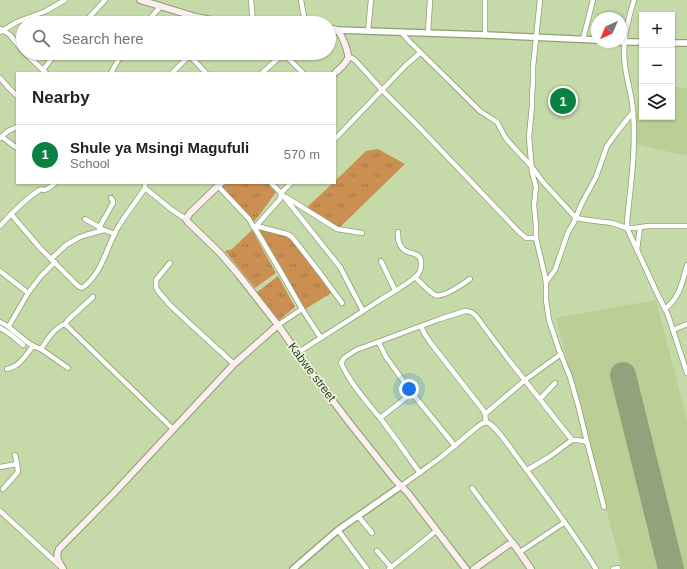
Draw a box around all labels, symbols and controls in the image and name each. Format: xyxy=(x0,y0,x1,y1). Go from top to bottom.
north arrow xyxy=(591,12,627,48)
map controls xyxy=(639,12,675,120)
button: + xyxy=(639,12,675,48)
search box xyxy=(16,16,336,60)
icon: search xyxy=(30,27,52,49)
text: Search here xyxy=(62,30,144,47)
button: − xyxy=(639,48,675,84)
button: layers xyxy=(639,84,675,120)
pin: 1 xyxy=(550,86,576,116)
text: Nearby xyxy=(32,88,90,107)
text: Shule ya Msingi Magufuli xyxy=(70,139,249,156)
text: 1 xyxy=(41,147,49,162)
text: 570 m xyxy=(284,147,320,162)
text: School xyxy=(70,156,110,171)
street label: Kabwe street xyxy=(285,340,339,405)
your location xyxy=(399,379,419,399)

